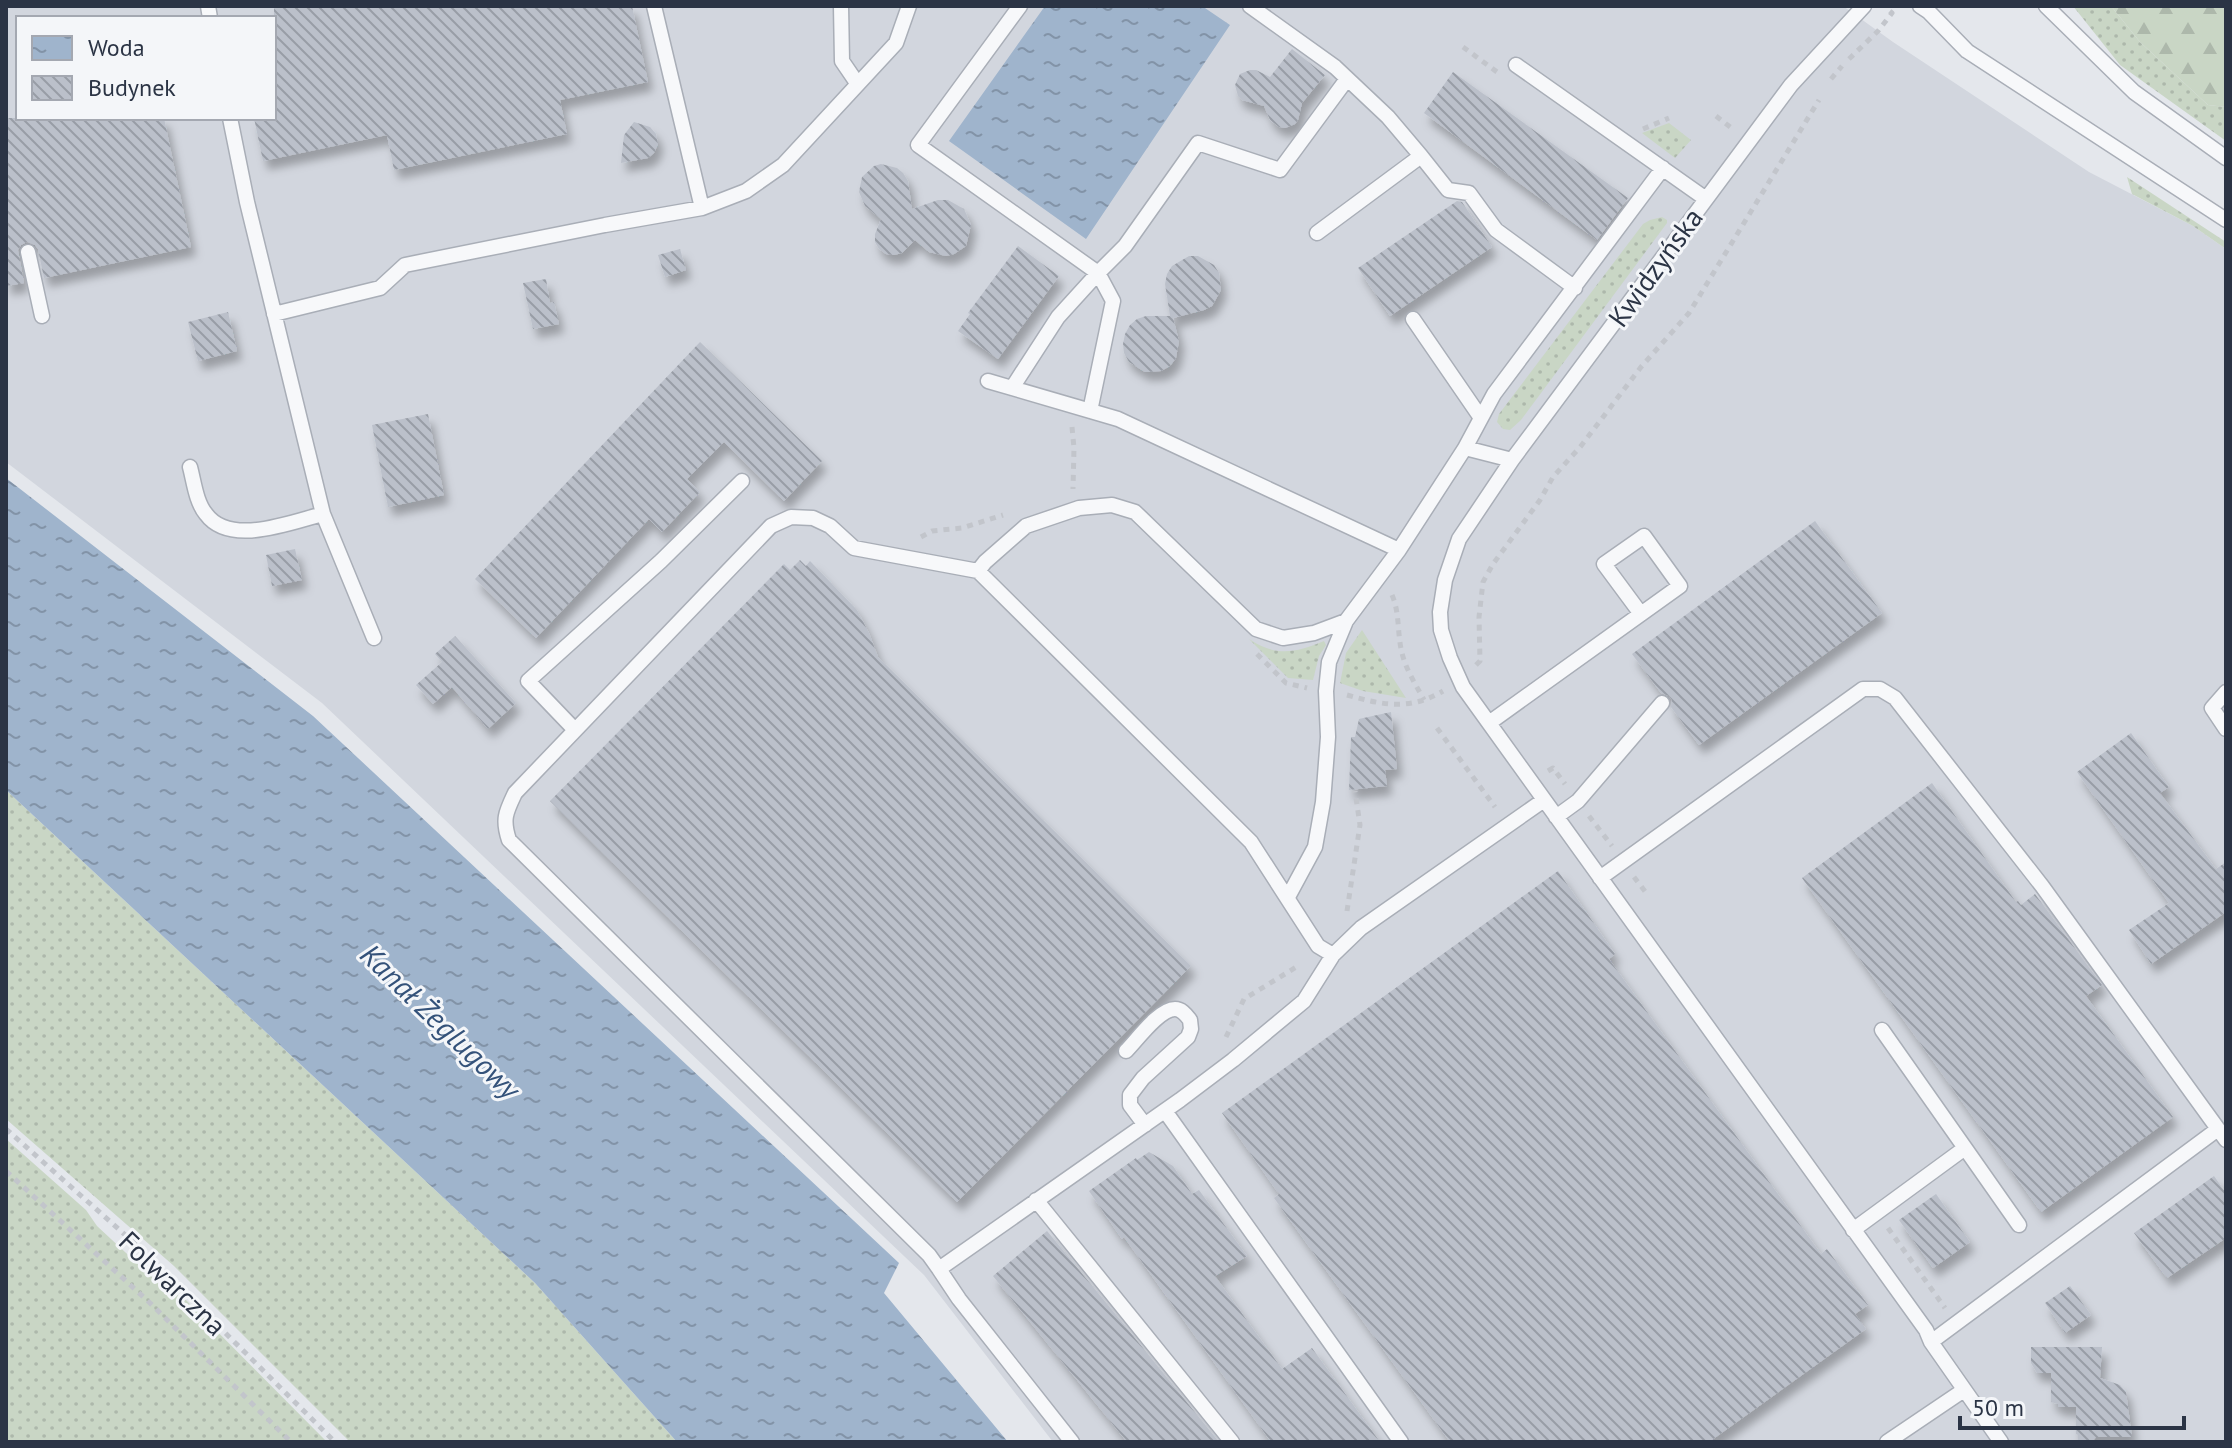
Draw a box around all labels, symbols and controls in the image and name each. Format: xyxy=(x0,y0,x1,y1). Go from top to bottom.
legend xyxy=(16,16,276,120)
text: Woda xyxy=(88,32,145,63)
text: Budynek xyxy=(88,72,176,103)
street label: Kwidzyńska xyxy=(1599,200,1711,334)
water label: Kanał Żeglugowy xyxy=(353,935,531,1108)
street label: Folwarczna xyxy=(111,1223,235,1343)
scale bar xyxy=(1960,1380,2184,1430)
text: 50 m xyxy=(1972,1392,2024,1423)

